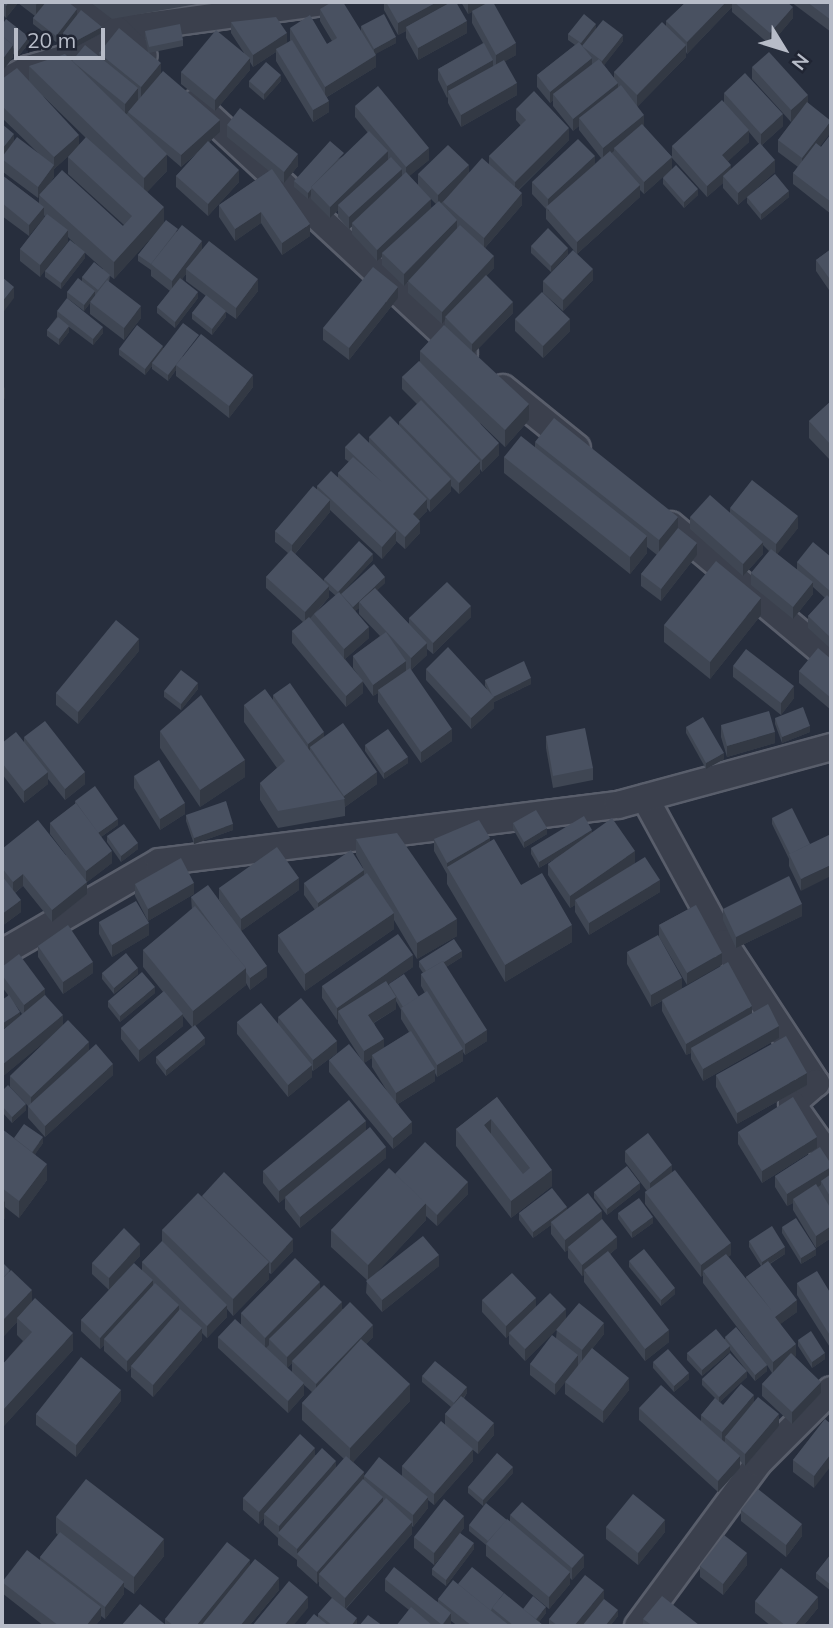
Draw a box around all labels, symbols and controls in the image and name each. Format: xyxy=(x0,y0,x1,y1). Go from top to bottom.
scale bar xyxy=(18,14,108,58)
north arrow xyxy=(749,14,819,84)
text: 20 m xyxy=(27,27,76,53)
text: N xyxy=(787,49,814,75)

